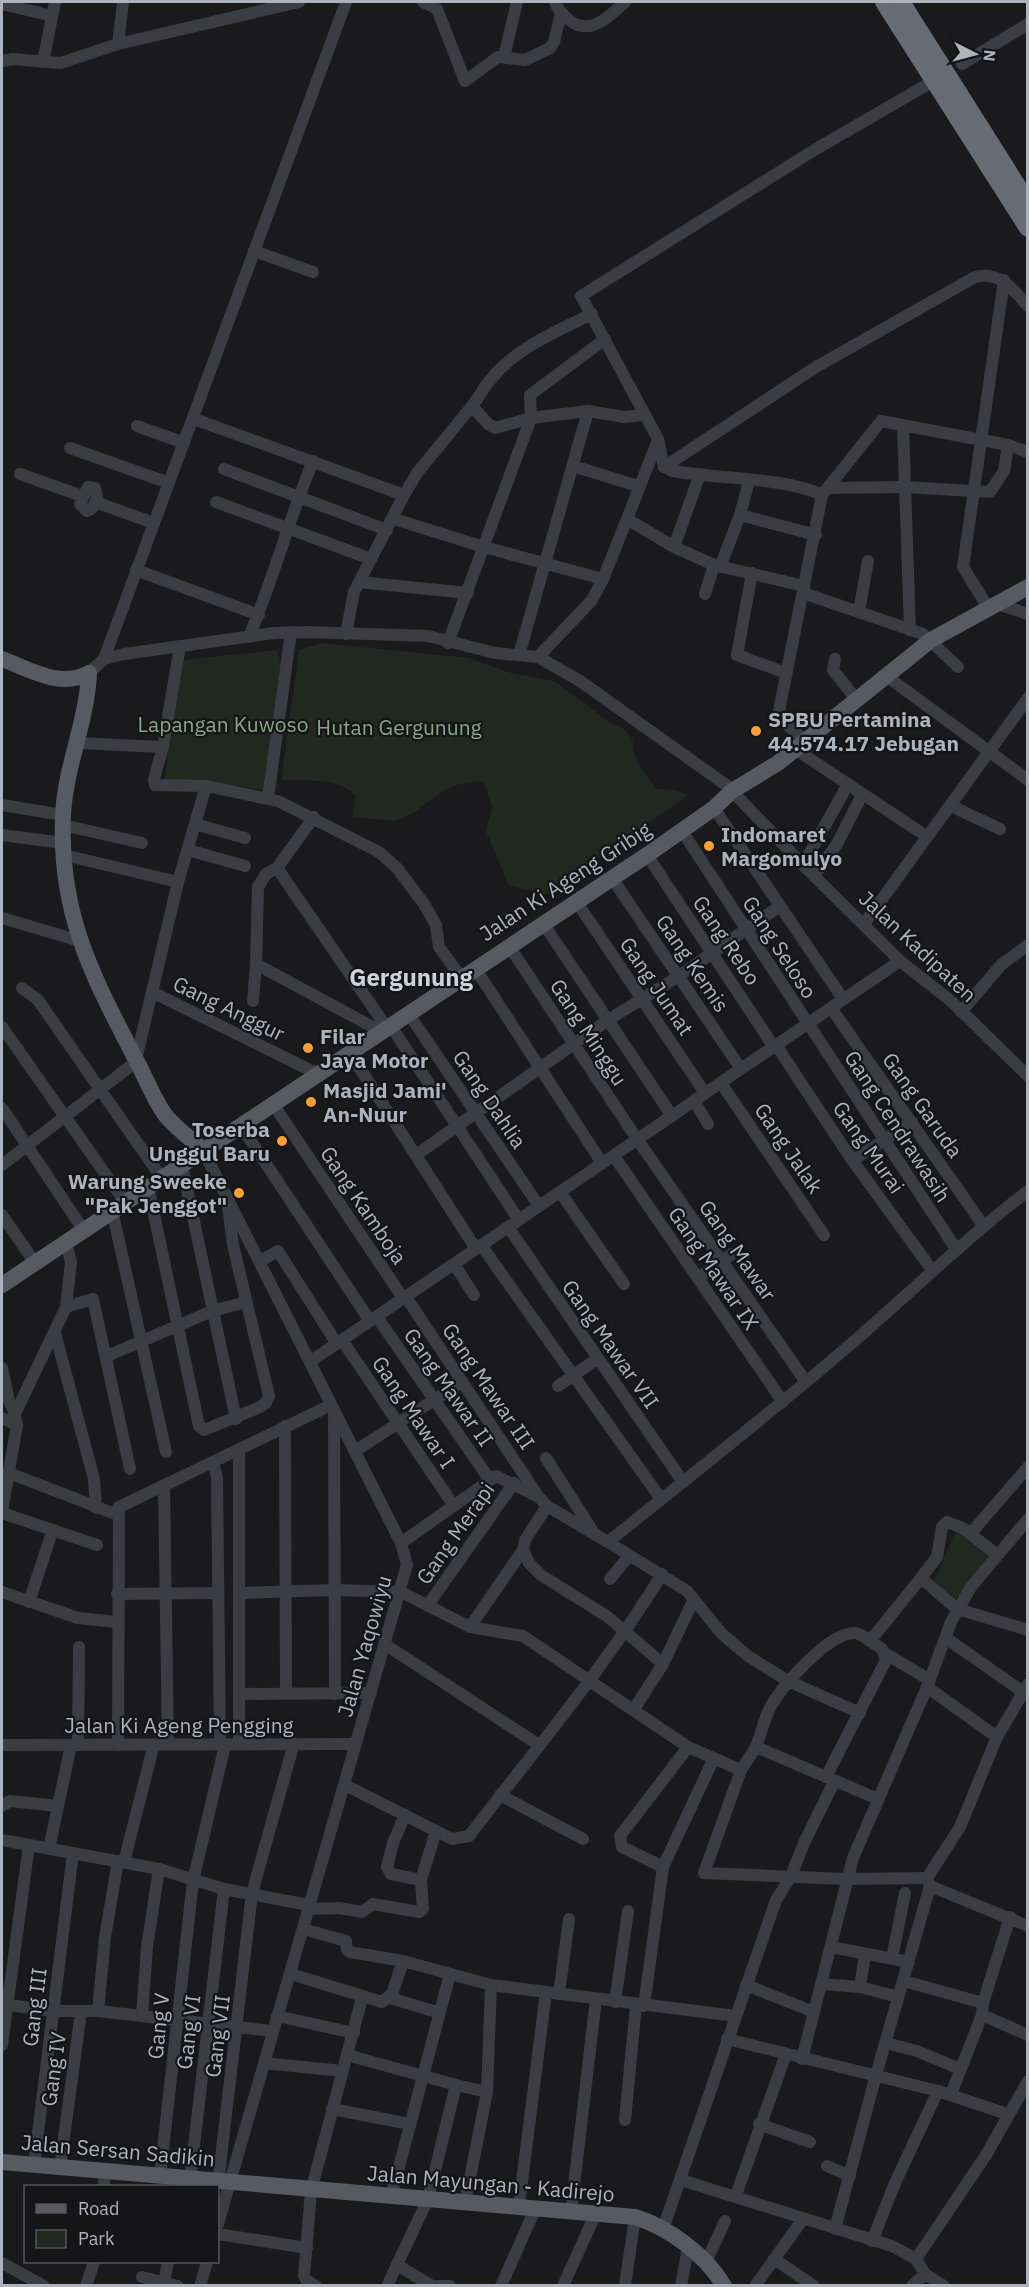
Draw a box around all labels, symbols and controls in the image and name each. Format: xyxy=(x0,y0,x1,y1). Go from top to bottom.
north arrow xyxy=(945,24,1005,84)
text: N xyxy=(979,49,1000,62)
place label: SPBU Pertamina 44.574.17 Jebugan xyxy=(768,705,959,757)
park label: Lapangan Kuwoso xyxy=(138,710,308,738)
park label: Hutan Gergunung xyxy=(316,713,482,741)
marker: SPBU Pertamina 44.574.17 Jebugan xyxy=(749,724,763,738)
street label: Jalan Ki Ageng Gribig xyxy=(474,815,656,947)
place label: Indomaret Margomulyo xyxy=(721,820,842,872)
marker: Indomaret Margomulyo xyxy=(702,839,716,853)
street label: Jalan Kadipaten xyxy=(853,884,983,1008)
street label: Gang Rebo xyxy=(687,890,767,990)
street label: Gang Seloso xyxy=(736,890,824,1004)
street label: Gang Kemis xyxy=(650,909,736,1017)
street label: Gang Jumat xyxy=(614,931,700,1041)
district label: Gergunung xyxy=(349,961,474,993)
street label: Gang Anggur xyxy=(169,969,290,1047)
street label: Gang Minggu xyxy=(544,973,634,1091)
place label: Filar Jaya Motor xyxy=(320,1022,429,1074)
marker: Filar Jaya Motor xyxy=(301,1041,315,1055)
street label: Gang Dahlia xyxy=(447,1044,533,1154)
street label: Gang Cendrawasih xyxy=(838,1045,958,1207)
street label: Gang Garuda xyxy=(876,1047,970,1163)
place label: Masjid Jami' An-Nuur xyxy=(323,1076,447,1128)
marker: Masjid Jami' An-Nuur xyxy=(304,1095,318,1109)
street label: Gang Murai xyxy=(827,1095,911,1199)
street label: Gang Jalak xyxy=(748,1097,830,1199)
place label: Toserba Unggul Baru xyxy=(149,1115,270,1167)
marker: Toserba Unggul Baru xyxy=(275,1134,289,1148)
street label: Gang Kamboja xyxy=(314,1140,414,1270)
place label: Warung Sweeke "Pak Jenggot" xyxy=(68,1167,227,1219)
marker: Warung Sweeke "Pak Jenggot" xyxy=(232,1186,246,1200)
street label: Gang Mawar xyxy=(693,1194,783,1306)
street label: Gang Mawar IX xyxy=(662,1201,766,1335)
street label: Gang Mawar VII xyxy=(556,1274,666,1414)
street label: Gang Mawar III xyxy=(437,1318,541,1454)
street label: Gang Mawar II xyxy=(366,1350,462,1474)
street label: Gang Mawar I xyxy=(367,1351,461,1473)
street label: Gang Merapi xyxy=(410,1476,500,1590)
street label: Jalan Yaqowiyu xyxy=(330,1572,398,1720)
street label: Jalan Ki Ageng Pengging xyxy=(64,1711,294,1739)
street label: Gang III xyxy=(15,1966,53,2048)
street label: Gang V xyxy=(141,1991,175,2061)
street label: Gang VI xyxy=(170,1993,206,2071)
street label: Gang VII xyxy=(198,1993,236,2079)
street label: Gang IV xyxy=(34,2030,72,2108)
street label: Jalan Sersan Sadikin xyxy=(20,2128,216,2172)
street label: Jalan Mayungan - Kadirejo xyxy=(366,2158,616,2208)
legend xyxy=(24,2185,219,2263)
text: Road xyxy=(78,2197,119,2220)
text: Park xyxy=(78,2227,115,2250)

